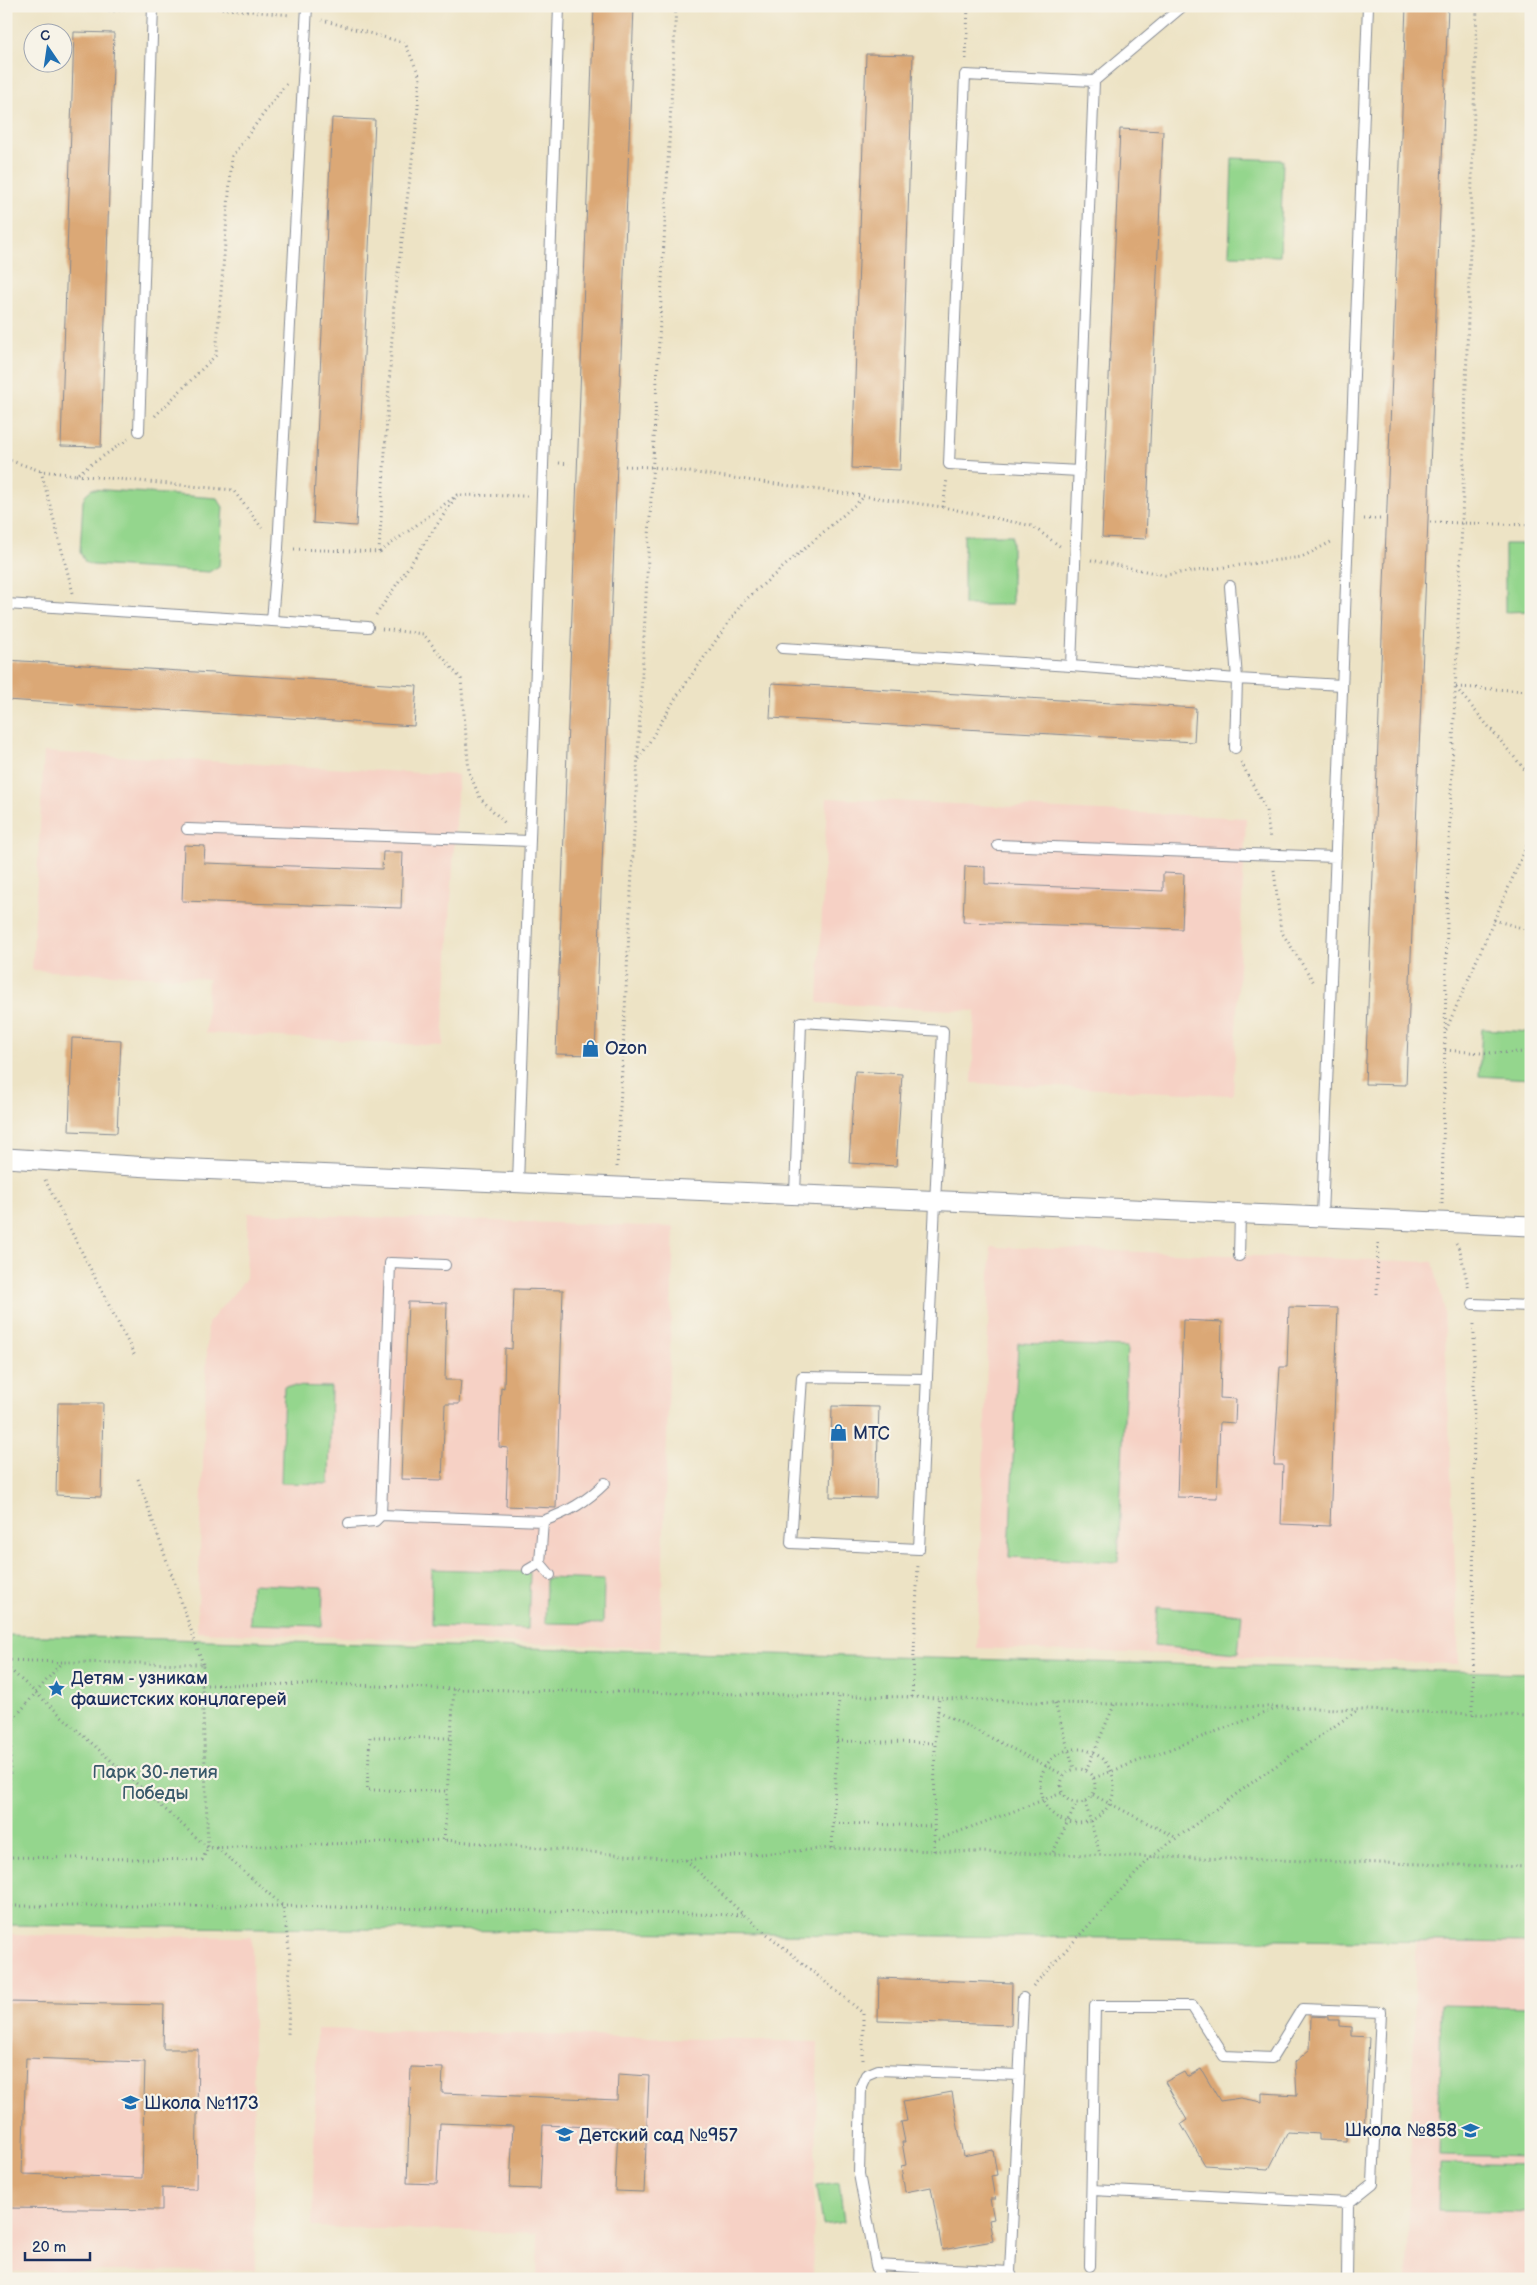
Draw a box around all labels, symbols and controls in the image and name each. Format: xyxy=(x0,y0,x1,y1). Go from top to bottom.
north arrow xyxy=(22,22,72,72)
text: С xyxy=(39,26,52,45)
shop icon: Ozon xyxy=(581,1038,601,1058)
place label: Ozon xyxy=(605,1038,647,1059)
shop icon: МТС xyxy=(829,1423,849,1443)
place label: МТС xyxy=(853,1423,890,1444)
place label: Детям - узникам фашистских концлагерей xyxy=(71,1668,287,1710)
place icon: Детям - узникам фашистских концлагерей xyxy=(47,1678,67,1698)
park label: Парк 30-летия Победы xyxy=(92,1762,218,1804)
school or university icon: Школа №1173 xyxy=(120,2093,140,2113)
place label: Школа №1173 xyxy=(144,2093,259,2114)
place label: Школа №858 xyxy=(1345,2120,1457,2141)
school or university icon: Школа №858 xyxy=(1461,2120,1481,2140)
school or university icon: Детский сад №957 xyxy=(555,2125,575,2145)
place label: Детский сад №957 xyxy=(579,2125,738,2146)
scale bar xyxy=(25,2230,90,2262)
text: 20 m xyxy=(32,2238,66,2257)

